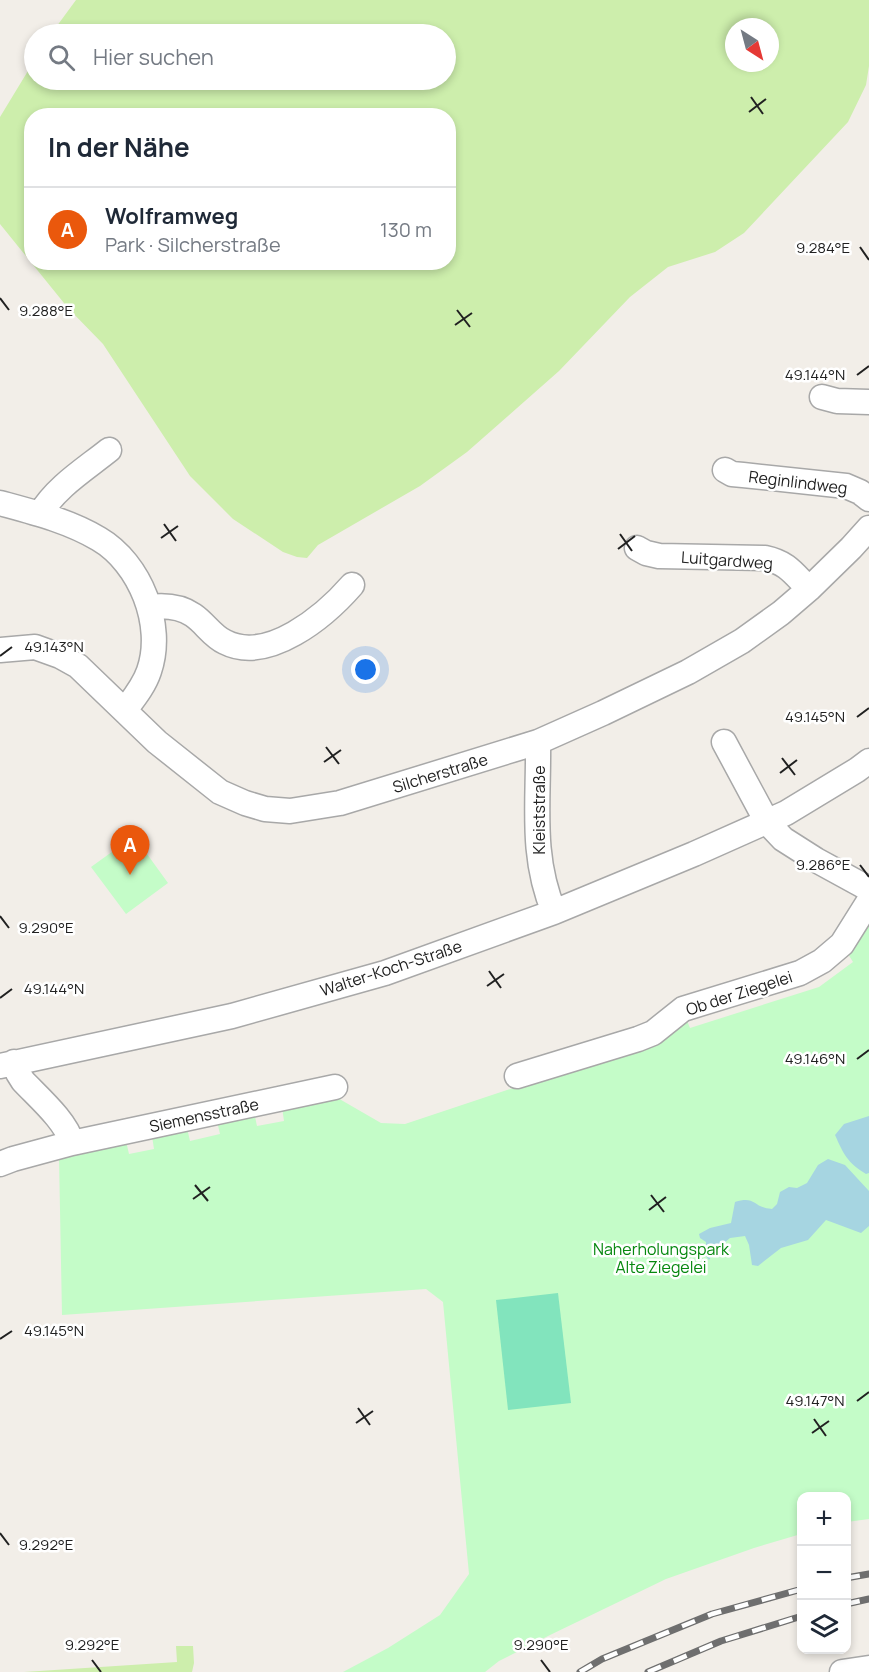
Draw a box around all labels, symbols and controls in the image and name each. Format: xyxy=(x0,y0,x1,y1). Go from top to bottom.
north arrow xyxy=(725,18,779,72)
search box xyxy=(24,24,456,90)
icon: search xyxy=(45,41,78,74)
text: Hier suchen xyxy=(93,42,214,72)
text: In der Nähe xyxy=(48,129,190,165)
text: Wolframweg xyxy=(105,201,238,231)
text: A xyxy=(61,216,74,243)
text: 130 m xyxy=(380,216,432,243)
text: Park · Silcherstraße xyxy=(105,231,281,258)
text: 9.284°E xyxy=(796,237,850,258)
text: 9.288°E xyxy=(19,300,73,321)
text: 49.144°N xyxy=(785,364,845,385)
street label: Reginlindweg xyxy=(747,465,849,499)
street label: Luitgardweg xyxy=(680,546,774,574)
text: 49.143°N xyxy=(24,636,84,657)
your location xyxy=(351,655,380,684)
text: 49.145°N xyxy=(785,706,845,727)
street label: Silcherstraße xyxy=(390,748,490,798)
street label: Kleiststraße xyxy=(528,765,550,855)
pin: A xyxy=(110,826,150,875)
text: 9.286°E xyxy=(796,854,850,875)
text: 9.290°E xyxy=(18,917,74,938)
street label: Walter-Koch-Straße xyxy=(317,935,465,1001)
street label: Ob der Ziegelei xyxy=(683,965,795,1021)
text: 49.144°N xyxy=(24,978,84,999)
text: 49.146°N xyxy=(785,1048,845,1069)
street label: Siemensstraße xyxy=(147,1093,261,1137)
park label: Naherholungspark Alte Ziegelei xyxy=(593,1238,730,1278)
text: 49.145°N xyxy=(24,1320,84,1341)
text: 49.147°N xyxy=(786,1390,844,1411)
map controls xyxy=(797,1492,851,1654)
button: + xyxy=(797,1492,851,1546)
text: 9.292°E xyxy=(19,1534,73,1555)
button: − xyxy=(797,1546,851,1600)
button: layers xyxy=(797,1600,851,1654)
text: 9.292°E xyxy=(65,1634,119,1655)
text: 9.290°E xyxy=(513,1634,569,1655)

